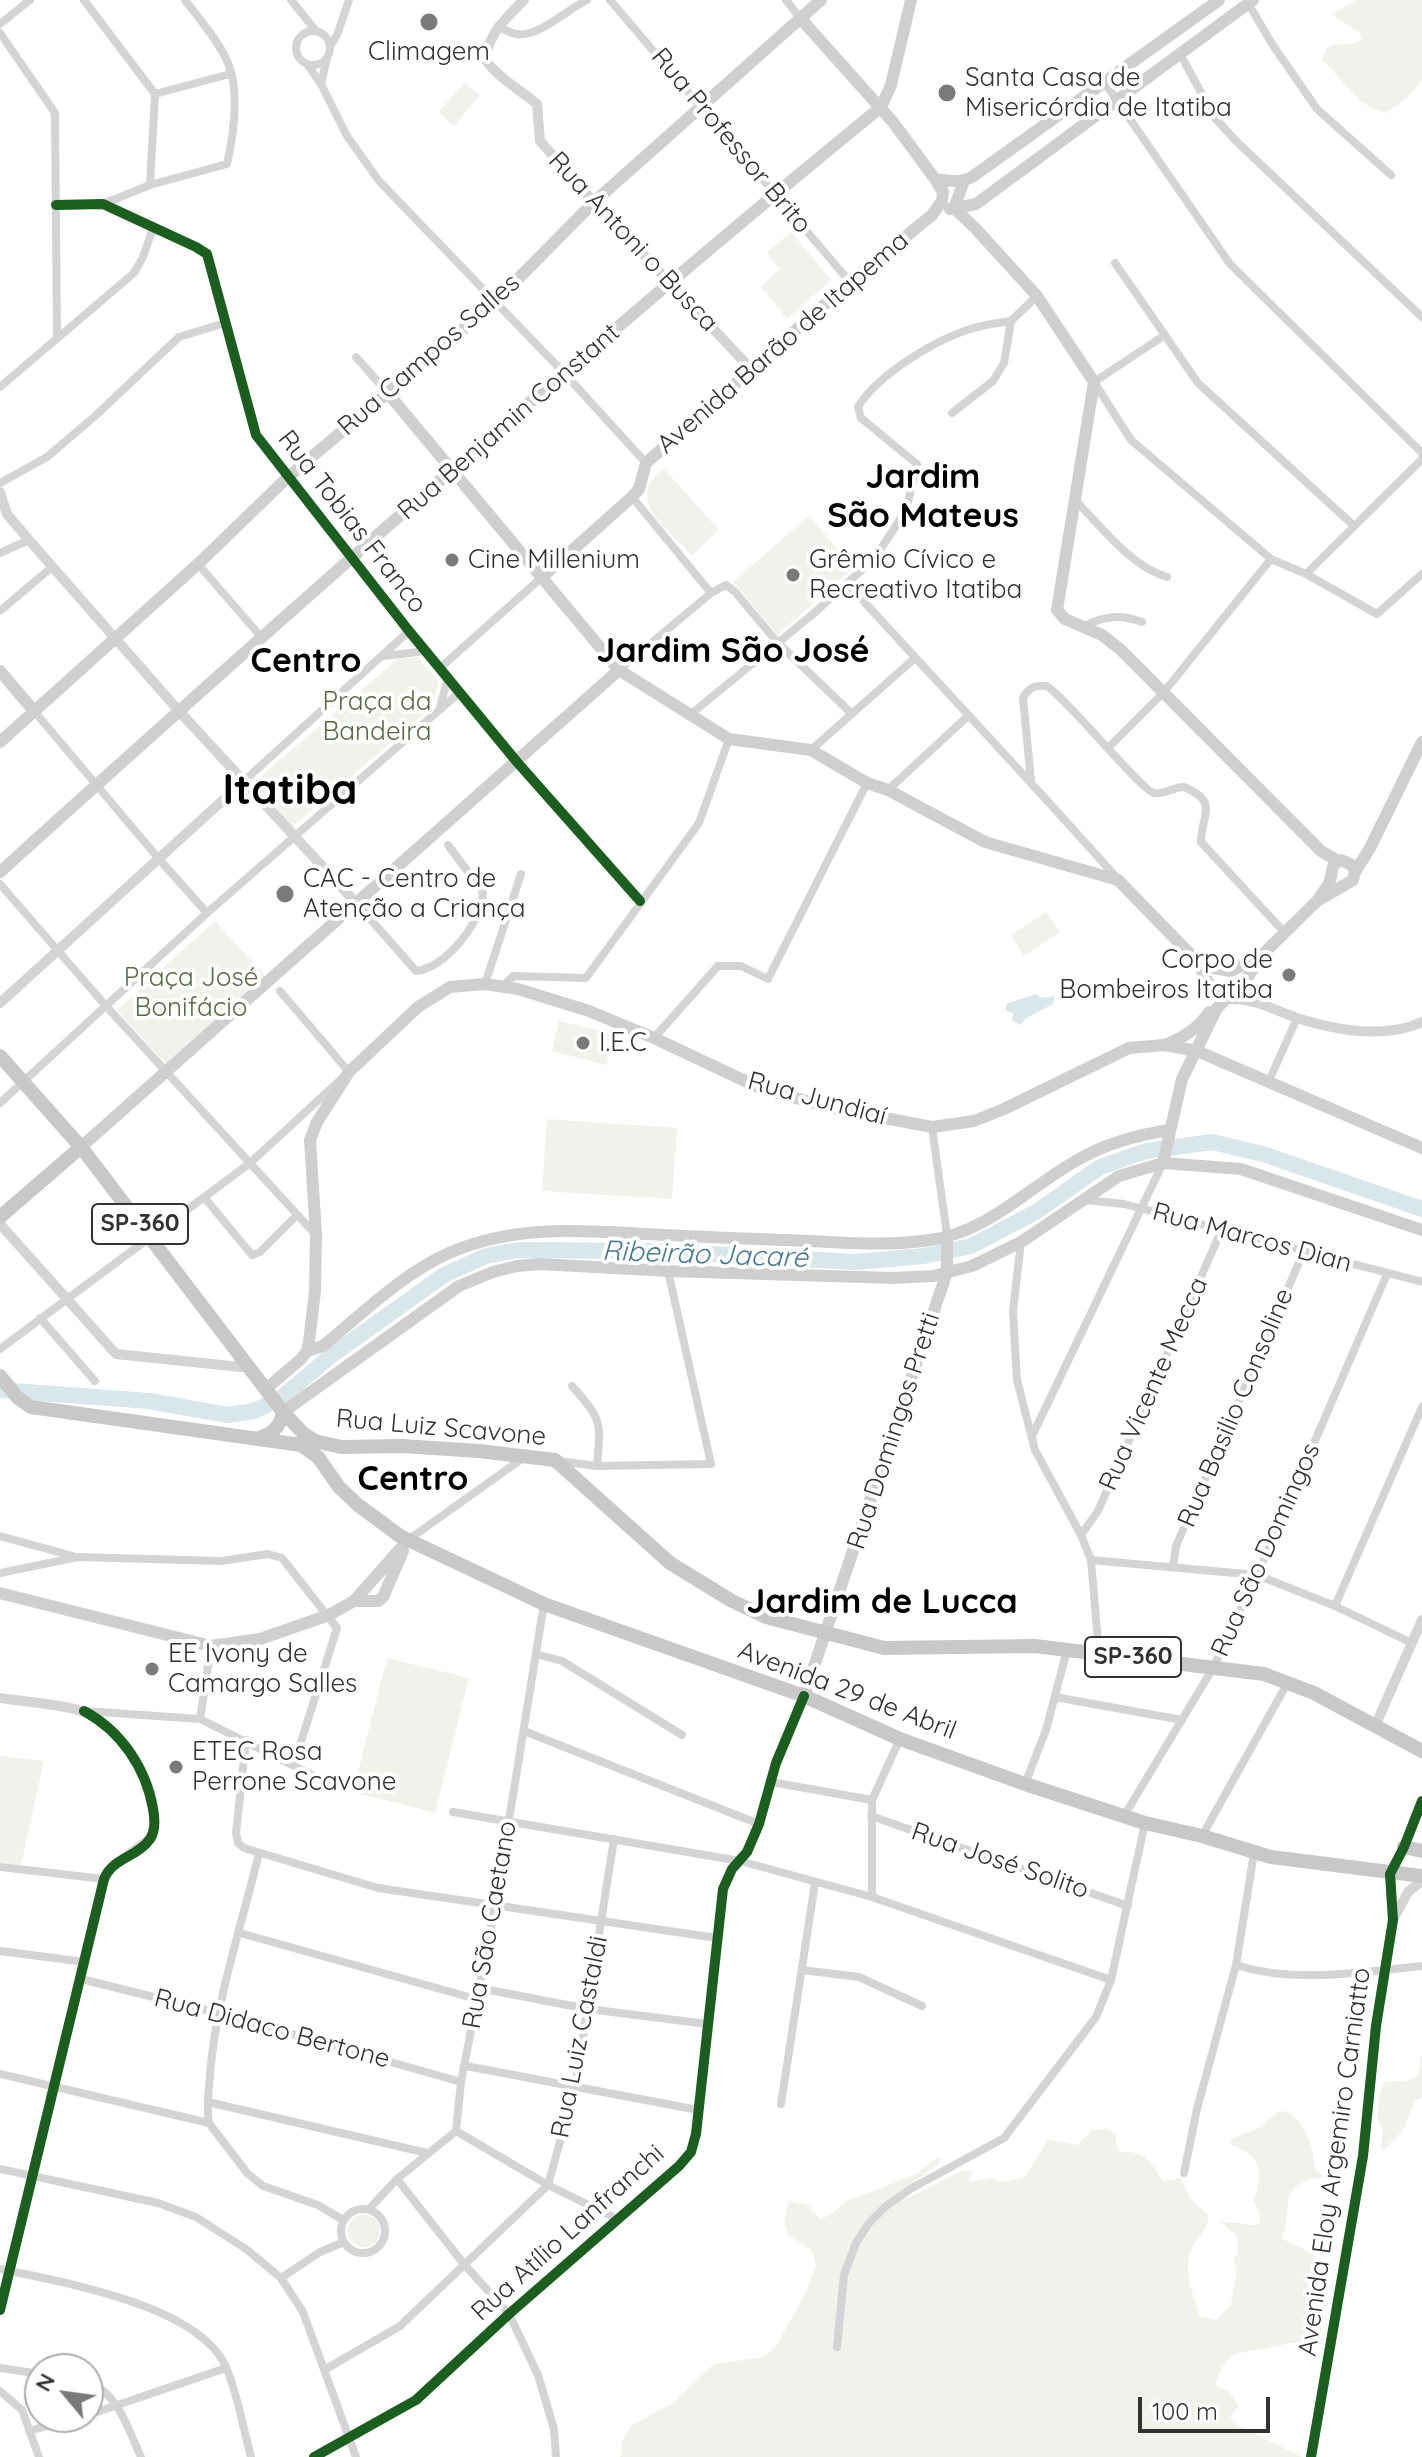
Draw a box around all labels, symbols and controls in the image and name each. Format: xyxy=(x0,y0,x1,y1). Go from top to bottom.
marker: Climagem xyxy=(418,11,440,33)
place label: Climagem xyxy=(368,36,490,68)
street label: Rua Professor Brito xyxy=(644,42,818,240)
place label: Santa Casa de Misericórdia de Itatiba xyxy=(965,62,1232,124)
marker: Santa Casa de Misericórdia de Itatiba xyxy=(936,82,958,104)
street label: Rua Antoni o Busca xyxy=(542,146,724,338)
street label: Avenida Barão de Itapema xyxy=(651,225,915,461)
street label: Rua Campos Salles xyxy=(332,267,526,443)
street label: Rua Benjamin Constant xyxy=(392,317,626,527)
street label: Rua Tobias Franco xyxy=(271,424,433,620)
district label: Jardim São Mateus xyxy=(827,458,1019,538)
place label: Cine Millenium xyxy=(468,544,640,576)
place label: Grêmio Cívico e Recreativo Itatiba xyxy=(809,544,1022,606)
marker: Cine Millenium xyxy=(443,551,461,569)
marker: Grêmio Cívico e Recreativo Itatiba xyxy=(784,566,802,584)
district label: Jardim São José xyxy=(596,632,870,672)
district label: Centro xyxy=(251,642,361,682)
park label: Praça da Bandeira xyxy=(322,686,432,748)
district label: Itatiba xyxy=(223,766,357,816)
place label: CAC - Centro de Atenção a Criança xyxy=(303,863,526,924)
marker: CAC - Centro de Atenção a Criança xyxy=(274,883,296,905)
place label: Corpo de Bombeiros Itatiba xyxy=(1059,944,1273,1006)
park label: Praça José Bonifácio xyxy=(124,962,258,1024)
marker: Corpo de Bombeiros Itatiba xyxy=(1280,966,1298,984)
place label: I.E.C xyxy=(599,1027,647,1059)
marker: I.E.C xyxy=(574,1034,592,1052)
street label: Rua Jundiaí xyxy=(744,1066,890,1132)
street label: Rua Marcos Dian xyxy=(1149,1196,1355,1280)
road number: SP-360 xyxy=(92,1204,188,1244)
water label: Ribeirão Jacaré xyxy=(602,1235,808,1275)
street label: Rua Vicente Mecca xyxy=(1093,1273,1215,1495)
street label: Rua Basilio Consoline xyxy=(1172,1284,1300,1532)
street label: Rua Domingos Pretti xyxy=(841,1309,947,1553)
street label: Rua Luiz Scavone xyxy=(334,1403,548,1453)
street label: Rua São Domingos xyxy=(1205,1438,1327,1662)
district label: Centro xyxy=(358,1460,468,1500)
district label: Jardim de Lucca xyxy=(746,1583,1018,1623)
street label: Avenida 29 de Abril xyxy=(733,1635,961,1747)
road number: SP-360 xyxy=(1085,1637,1181,1677)
place label: EE Ivony de Camargo Salles xyxy=(168,1638,357,1700)
marker: EE Ivony de Camargo Salles xyxy=(143,1660,161,1678)
place label: ETEC Rosa Perrone Scavone xyxy=(192,1736,396,1798)
marker: ETEC Rosa Perrone Scavone xyxy=(167,1758,185,1776)
street label: Rua José Solito xyxy=(907,1816,1093,1906)
street label: Rua São Caetano xyxy=(456,1819,524,2031)
street label: Rua Luiz Castaldi xyxy=(545,1933,615,2141)
street label: Avenida Eloy Argemiro Carniatto xyxy=(1292,1966,1378,2358)
street label: Rua Didaco Bertone xyxy=(151,1983,393,2075)
street label: Rua Atílio Lanfranchi xyxy=(465,2138,671,2328)
north arrow xyxy=(24,2353,104,2433)
text: N xyxy=(29,2368,61,2396)
scale bar xyxy=(1142,2381,1274,2431)
text: 100 m xyxy=(1152,2396,1218,2426)

